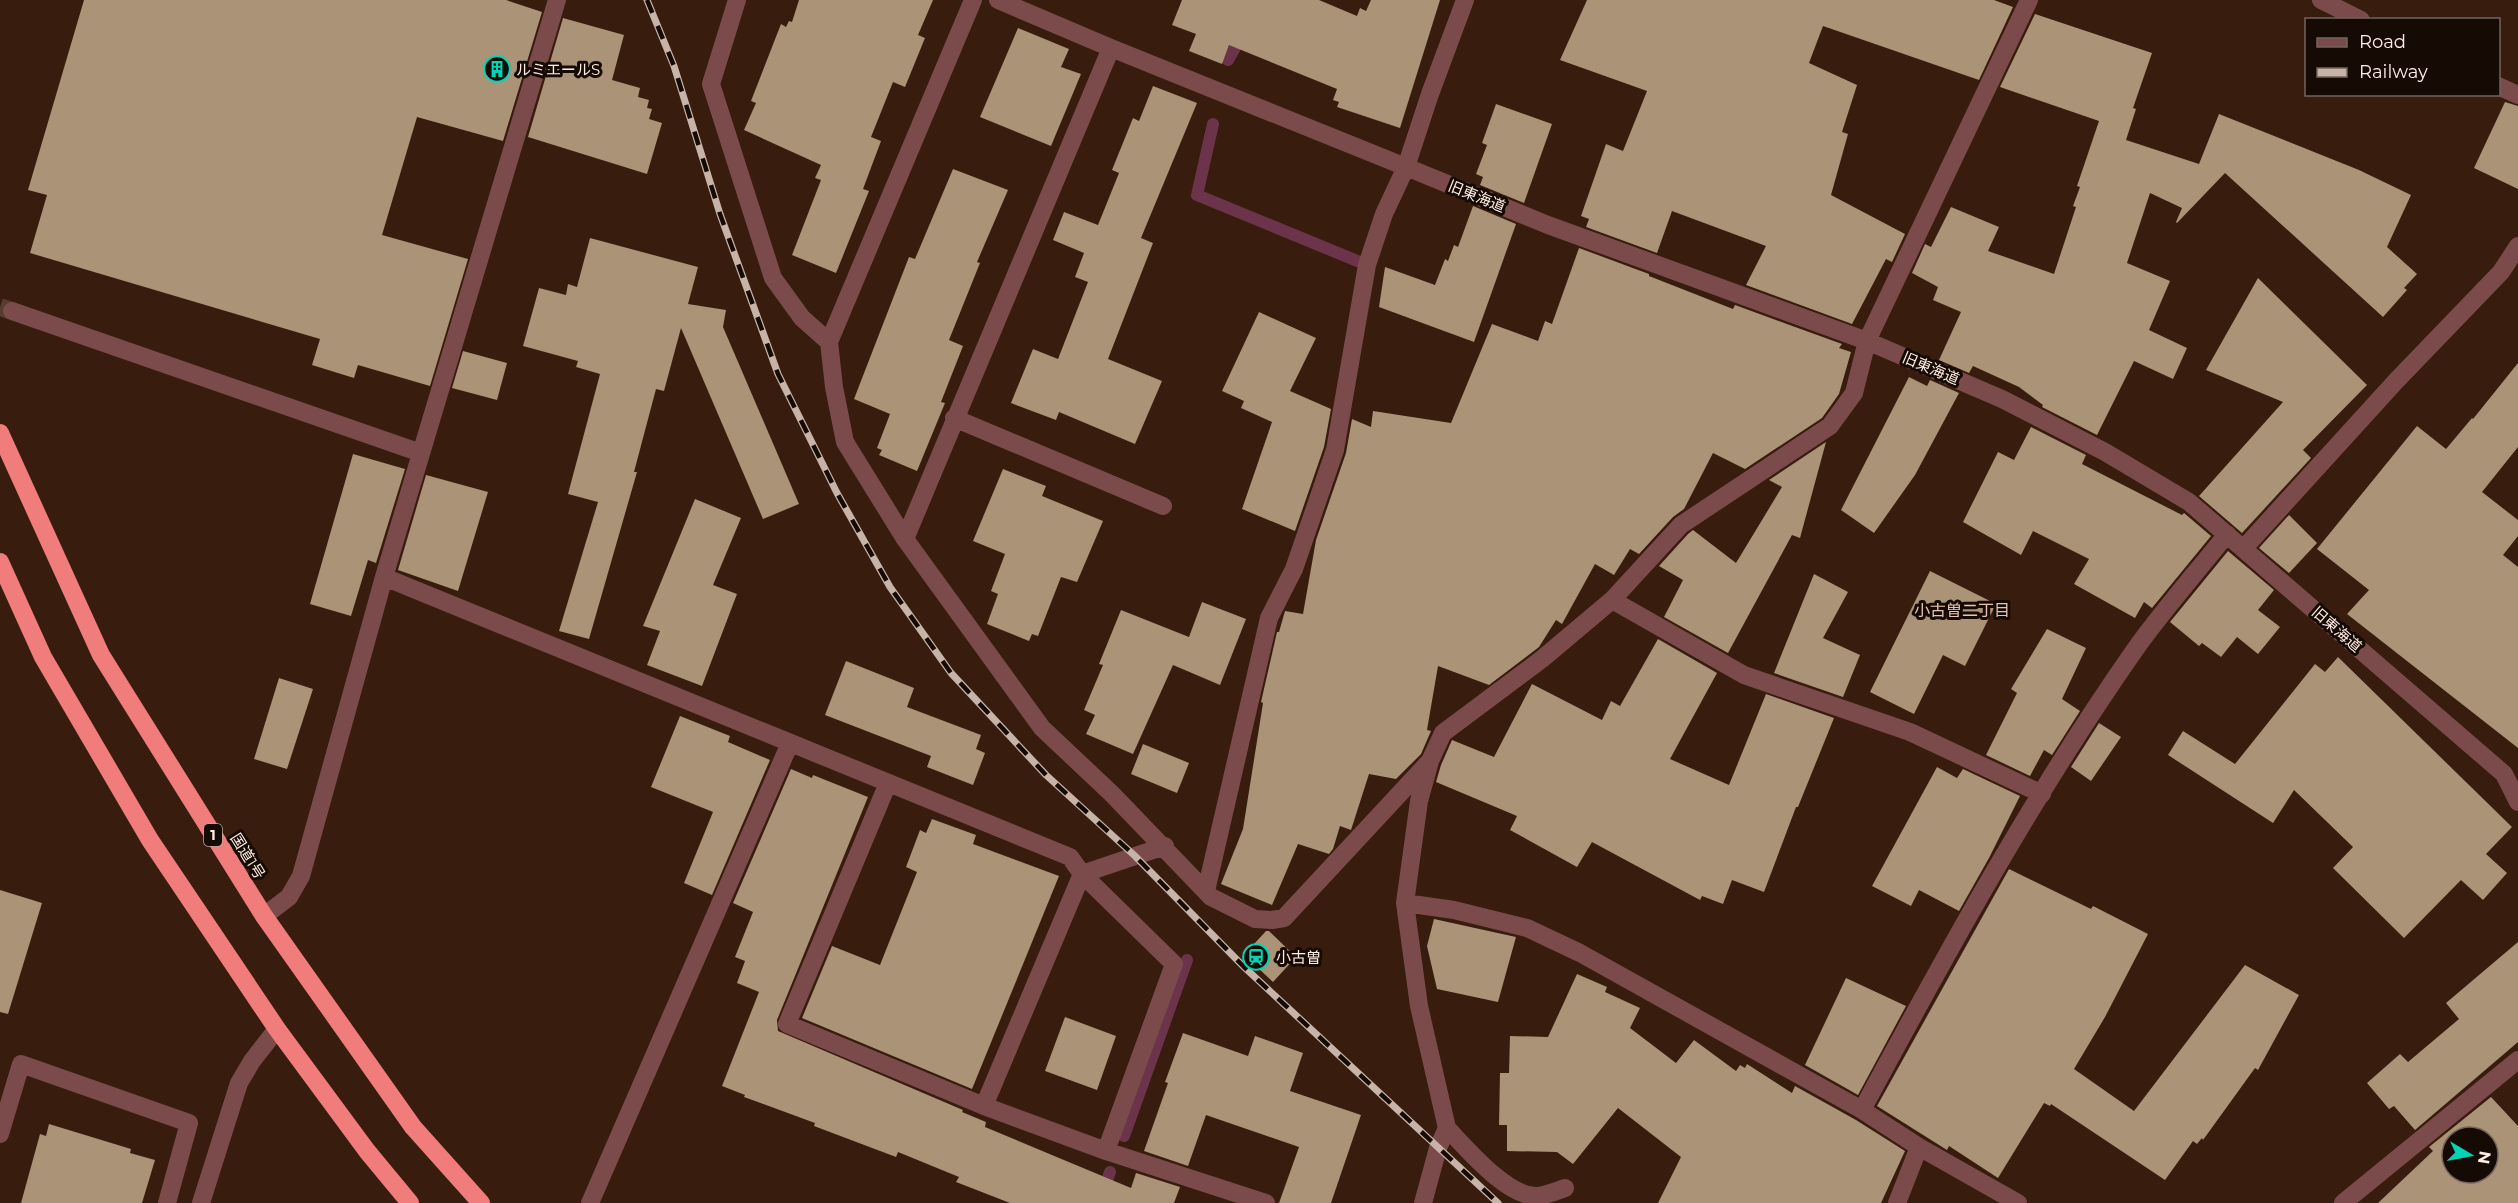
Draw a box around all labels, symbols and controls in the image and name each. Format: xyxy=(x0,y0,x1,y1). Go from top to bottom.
legend xyxy=(2305,18,2500,96)
text: Road xyxy=(2359,31,2406,53)
building icon: ルミエールS xyxy=(482,54,512,84)
place label: ルミエールS xyxy=(516,60,600,79)
text: Railway xyxy=(2359,61,2428,83)
street label: 旧東海道 xyxy=(1446,176,1508,216)
street label: 旧東海道 xyxy=(1900,348,1962,388)
district label: 小古曽二丁目 xyxy=(1914,601,2010,620)
street label: 旧東海道 xyxy=(2308,602,2366,656)
road number: 1 xyxy=(204,824,222,846)
street label: 国道1号 xyxy=(227,830,269,882)
station icon: 小古曽 xyxy=(1241,942,1271,972)
place label: 小古曽 xyxy=(1276,948,1321,967)
north arrow xyxy=(2440,1125,2500,1185)
text: N xyxy=(2474,1149,2495,1166)

